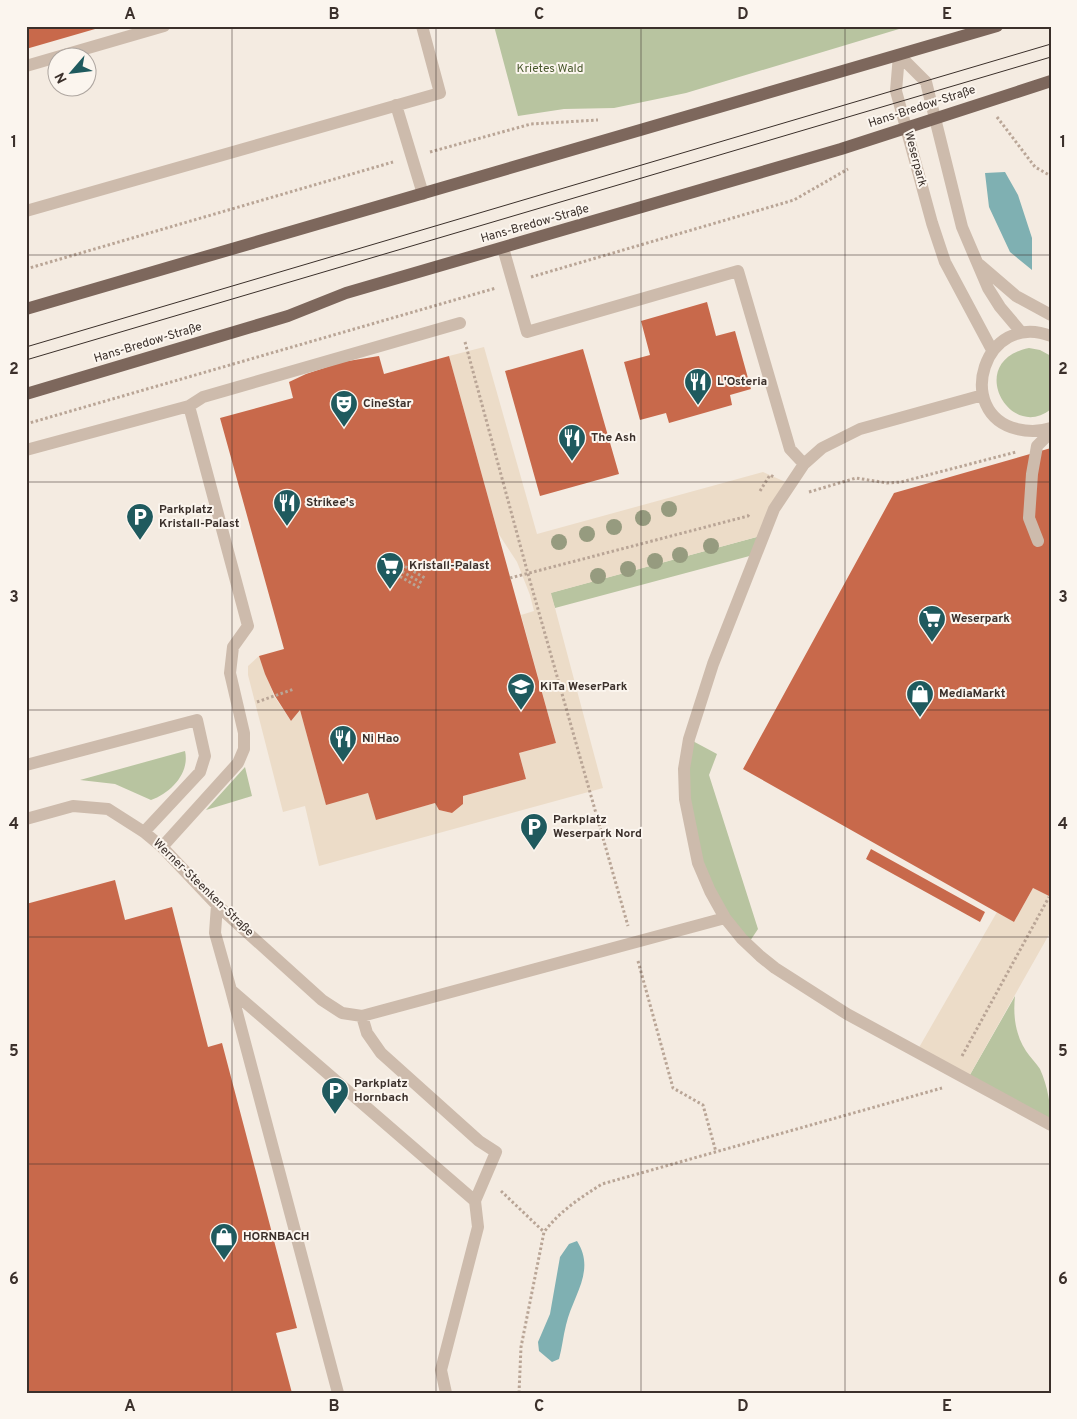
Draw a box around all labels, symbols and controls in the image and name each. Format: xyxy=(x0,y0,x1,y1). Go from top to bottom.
text: A xyxy=(124,5,136,25)
text: B xyxy=(328,5,340,25)
text: C xyxy=(534,5,544,25)
text: D xyxy=(737,5,749,25)
text: E xyxy=(942,5,952,25)
north arrow xyxy=(48,48,98,98)
park label: Krietes Wald xyxy=(517,61,583,77)
text: N xyxy=(52,69,72,86)
street label: Hans-Bredow-Straße xyxy=(866,82,978,132)
street label: Weserpark xyxy=(900,129,930,189)
text: 1 xyxy=(11,133,17,153)
text: 1 xyxy=(1060,133,1066,153)
street label: Hans-Bredow-Straße xyxy=(479,201,591,247)
street label: Hans-Bredow-Straße xyxy=(92,319,204,367)
text: 2 xyxy=(9,360,19,380)
text: 2 xyxy=(1058,360,1068,380)
restaurant icon: L'Osteria xyxy=(683,367,713,406)
place label: L'Osteria xyxy=(717,374,767,390)
theatre icon: CineStar xyxy=(329,389,359,428)
place label: CineStar xyxy=(363,396,412,412)
restaurant icon: The Ash xyxy=(557,423,587,462)
place label: The Ash xyxy=(591,430,636,446)
restaurant icon: Strikee's xyxy=(272,488,302,527)
place label: Strikee's xyxy=(306,495,355,511)
parking icon: Parkplatz Kristall-Palast xyxy=(125,502,155,541)
place label: Parkplatz Kristall-Palast xyxy=(159,502,240,532)
supermarket icon: Kristall-Palast xyxy=(375,551,405,590)
place label: Kristall-Palast xyxy=(409,558,490,574)
text: 3 xyxy=(9,588,19,608)
text: 3 xyxy=(1058,588,1068,608)
supermarket icon: Weserpark xyxy=(917,604,947,643)
place label: Weserpark xyxy=(951,611,1010,627)
school or university icon: KiTa WeserPark xyxy=(506,672,536,711)
place label: KiTa WeserPark xyxy=(540,679,628,695)
shop icon: MediaMarkt xyxy=(905,679,935,718)
place label: MediaMarkt xyxy=(939,686,1006,702)
restaurant icon: Ni Hao xyxy=(328,724,358,763)
place label: Ni Hao xyxy=(362,731,399,747)
parking icon: Parkplatz Weserpark Nord xyxy=(519,812,549,851)
place label: Parkplatz Weserpark Nord xyxy=(553,812,642,842)
text: 4 xyxy=(9,815,19,835)
text: 4 xyxy=(1058,815,1068,835)
street label: Werner-Steenken-Straße xyxy=(149,836,257,940)
text: 5 xyxy=(9,1042,19,1062)
text: 5 xyxy=(1058,1042,1068,1062)
parking icon: Parkplatz Hornbach xyxy=(320,1076,350,1115)
place label: Parkplatz Hornbach xyxy=(354,1076,409,1106)
shop icon: HORNBACH xyxy=(209,1222,239,1261)
place label: HORNBACH xyxy=(243,1229,309,1245)
text: 6 xyxy=(9,1270,19,1290)
text: 6 xyxy=(1058,1270,1068,1290)
text: A xyxy=(124,1397,136,1417)
text: B xyxy=(328,1397,340,1417)
text: C xyxy=(534,1397,544,1417)
text: D xyxy=(737,1397,749,1417)
text: E xyxy=(942,1397,952,1417)

